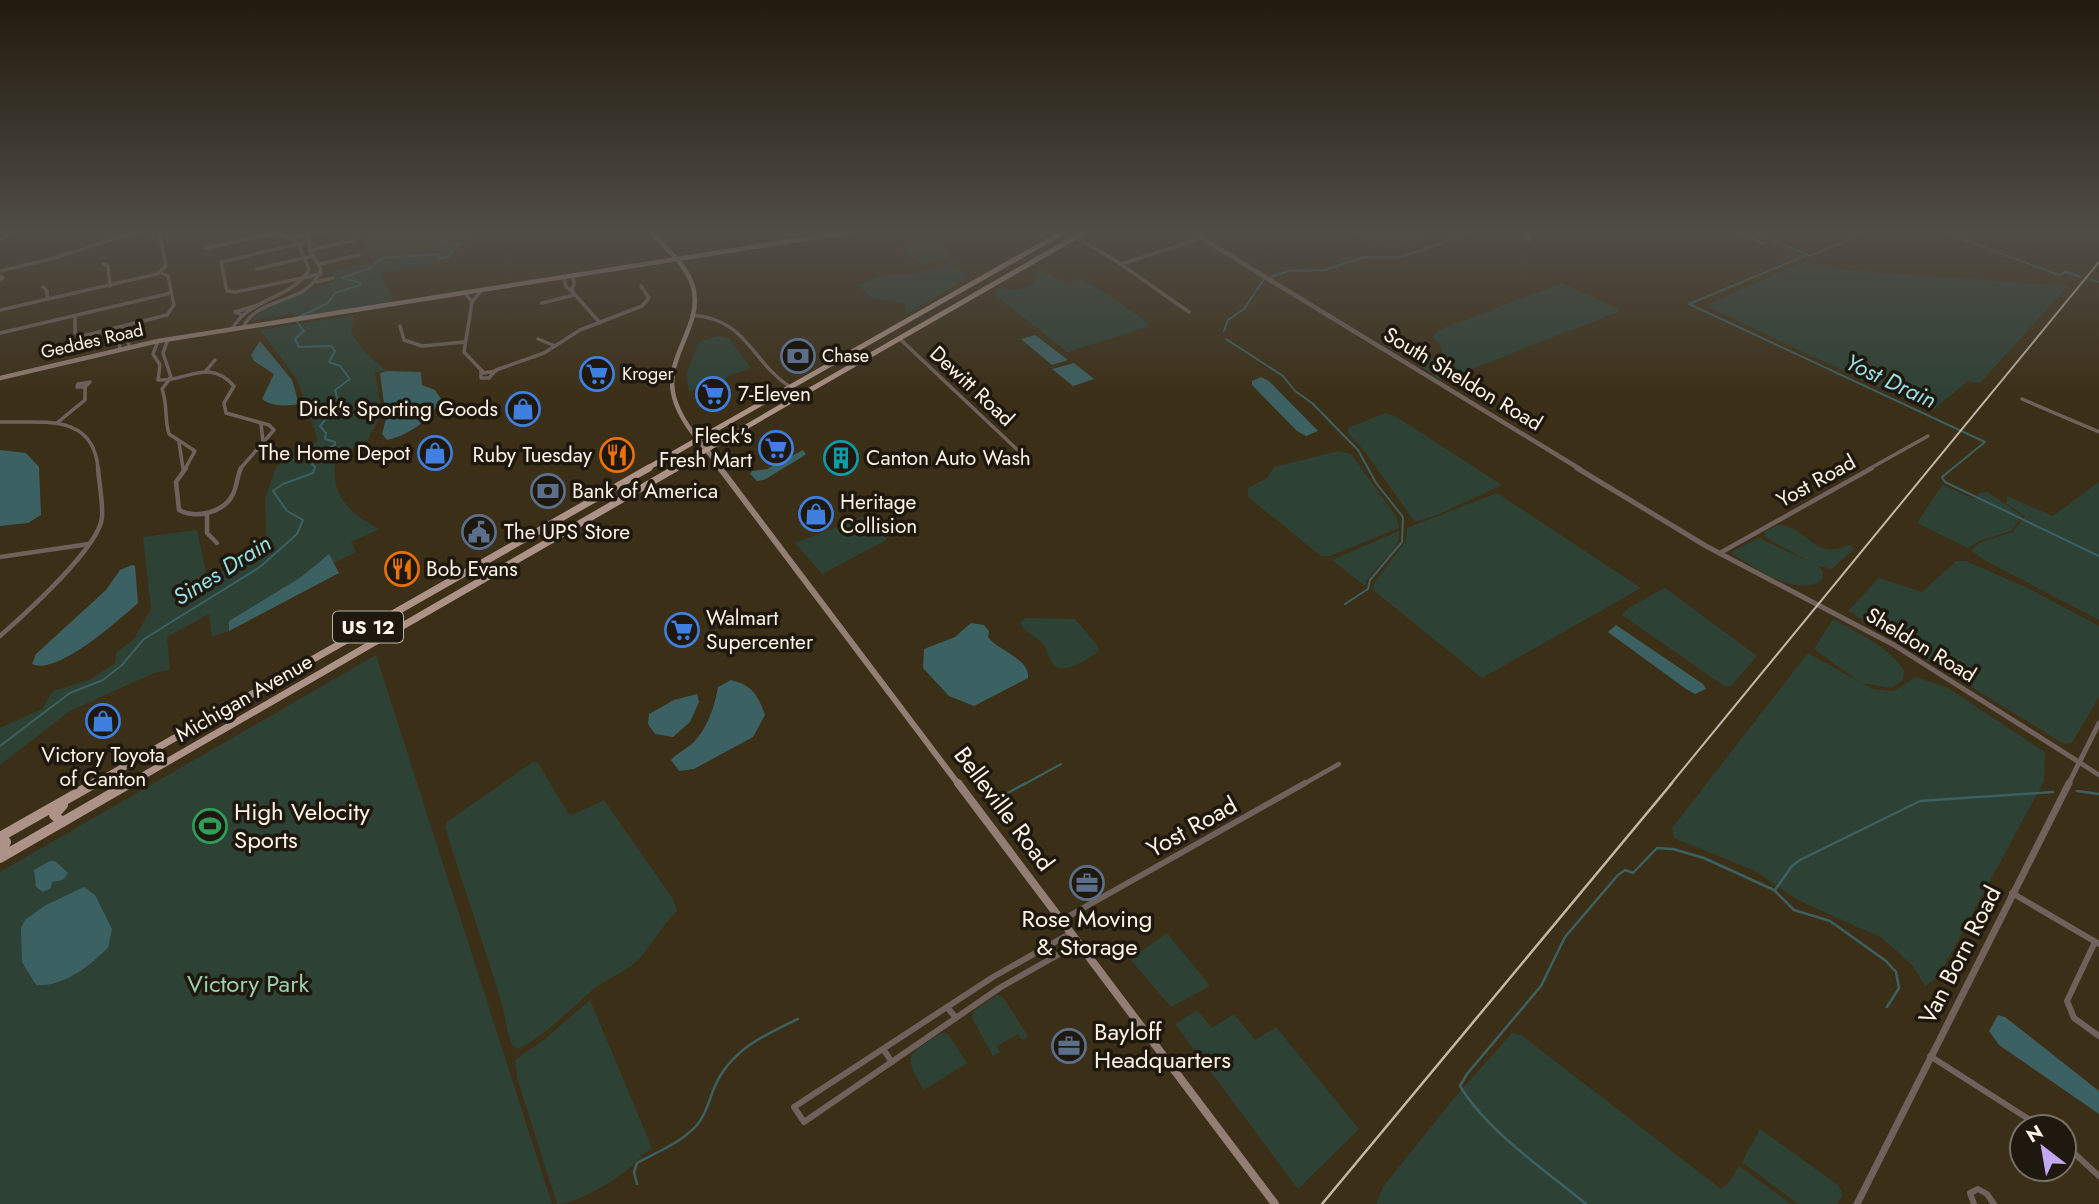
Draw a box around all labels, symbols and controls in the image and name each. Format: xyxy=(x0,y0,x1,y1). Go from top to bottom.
street label: Geddes Road xyxy=(38,317,146,365)
street label: South Sheldon Road xyxy=(1378,320,1548,438)
bank icon: Chase xyxy=(779,337,817,375)
street label: Dewitt Road xyxy=(923,339,1021,433)
place label: Chase xyxy=(822,343,869,369)
water label: Yost Drain xyxy=(1840,345,1942,417)
supermarket icon: Kroger xyxy=(578,355,616,393)
place label: Kroger xyxy=(622,361,674,387)
supermarket icon: 7-Eleven xyxy=(694,375,732,413)
place label: 7-Eleven xyxy=(738,379,811,409)
shop icon: Dick's Sporting Goods xyxy=(504,390,542,428)
place label: Dick's Sporting Goods xyxy=(299,394,498,424)
place label: Fleck's Fresh Mart xyxy=(659,421,752,475)
supermarket icon: Fleck's Fresh Mart xyxy=(757,429,795,467)
shop icon: The Home Depot xyxy=(416,434,454,472)
restaurant icon: Ruby Tuesday xyxy=(598,436,636,474)
place label: The Home Depot xyxy=(259,438,410,468)
building icon: Canton Auto Wash xyxy=(822,439,860,477)
place label: Ruby Tuesday xyxy=(472,440,593,470)
place label: Canton Auto Wash xyxy=(866,443,1031,473)
street label: Yost Road xyxy=(1771,447,1861,515)
bank icon: Bank of America xyxy=(529,472,567,510)
place label: Bank of America xyxy=(572,476,718,506)
place label: Heritage Collision xyxy=(840,487,917,541)
shop icon: Heritage Collision xyxy=(797,495,835,533)
public building icon: The UPS Store xyxy=(460,513,498,551)
place label: The UPS Store xyxy=(504,517,630,547)
water label: Sines Drain xyxy=(166,526,278,614)
restaurant icon: Bob Evans xyxy=(383,550,421,588)
place label: Bob Evans xyxy=(426,554,518,584)
street label: Sheldon Road xyxy=(1860,600,1982,690)
place label: Walmart Supercenter xyxy=(706,603,814,657)
supermarket icon: Walmart Supercenter xyxy=(663,611,701,649)
road number: US 12 xyxy=(333,612,403,642)
street label: Michigan Avenue xyxy=(170,646,318,749)
shop icon: Victory Toyota of Canton xyxy=(84,702,122,740)
street label: Belleville Road xyxy=(946,739,1063,878)
place label: Victory Toyota of Canton xyxy=(41,740,165,794)
street label: Yost Road xyxy=(1140,787,1243,866)
place label: High Velocity Sports xyxy=(234,794,370,857)
sports icon: High Velocity Sports xyxy=(191,807,229,845)
office icon: Rose Moving & Storage xyxy=(1068,864,1106,902)
street label: Van Born Road xyxy=(1910,880,2009,1030)
place label: Rose Moving & Storage xyxy=(1021,901,1153,964)
park label: Victory Park xyxy=(187,966,309,1001)
place label: Bayloff Headquarters xyxy=(1094,1014,1231,1077)
office icon: Bayloff Headquarters xyxy=(1050,1027,1088,1065)
north arrow xyxy=(2008,1113,2078,1183)
text: N xyxy=(2021,1118,2048,1149)

